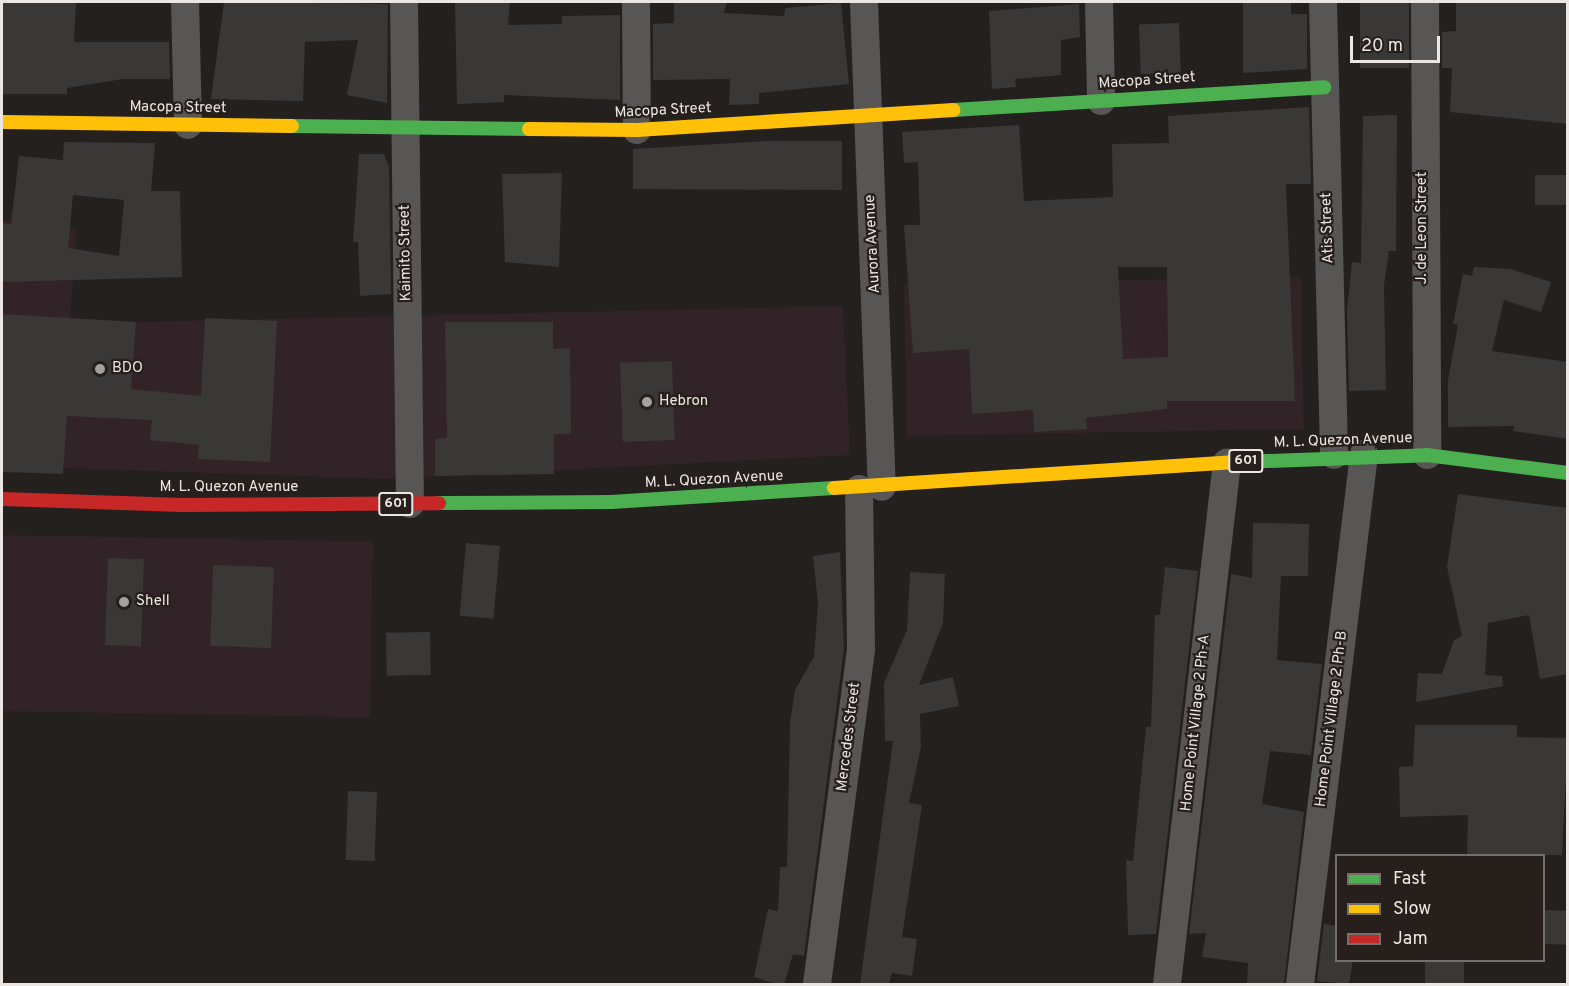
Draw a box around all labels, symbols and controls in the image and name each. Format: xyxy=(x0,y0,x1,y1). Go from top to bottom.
scale bar xyxy=(1353,24,1443,62)
text: 20 m xyxy=(1361,35,1403,58)
street label: Macopa Street xyxy=(1098,69,1196,93)
street label: Macopa Street xyxy=(129,98,227,118)
street label: Macopa Street xyxy=(614,99,712,123)
street label: J. de Leon Street xyxy=(1414,172,1432,284)
street label: Atis Street xyxy=(1318,192,1338,264)
street label: Aurora Avenue xyxy=(861,194,885,294)
street label: Kaimito Street xyxy=(396,205,416,301)
place label: BDO xyxy=(112,360,143,378)
marker: BDO xyxy=(93,362,107,376)
place label: Hebron xyxy=(659,393,708,411)
marker: Hebron xyxy=(640,395,654,409)
street label: M. L. Quezon Avenue xyxy=(1273,430,1413,452)
road number: 601 xyxy=(1228,450,1264,472)
street label: M. L. Quezon Avenue xyxy=(644,467,784,493)
street label: M. L. Quezon Avenue xyxy=(159,479,299,497)
road number: 601 xyxy=(378,493,414,515)
place label: Shell xyxy=(136,593,170,611)
marker: Shell xyxy=(117,595,131,609)
street label: Home Point Village 2 Ph-B xyxy=(1312,629,1352,809)
street label: Home Point Village 2 Ph-A xyxy=(1178,633,1214,813)
street label: Mercedes Street xyxy=(833,681,865,793)
legend xyxy=(1335,854,1545,962)
text: Fast xyxy=(1393,868,1426,891)
text: Slow xyxy=(1393,898,1431,921)
text: Jam xyxy=(1393,928,1428,951)

